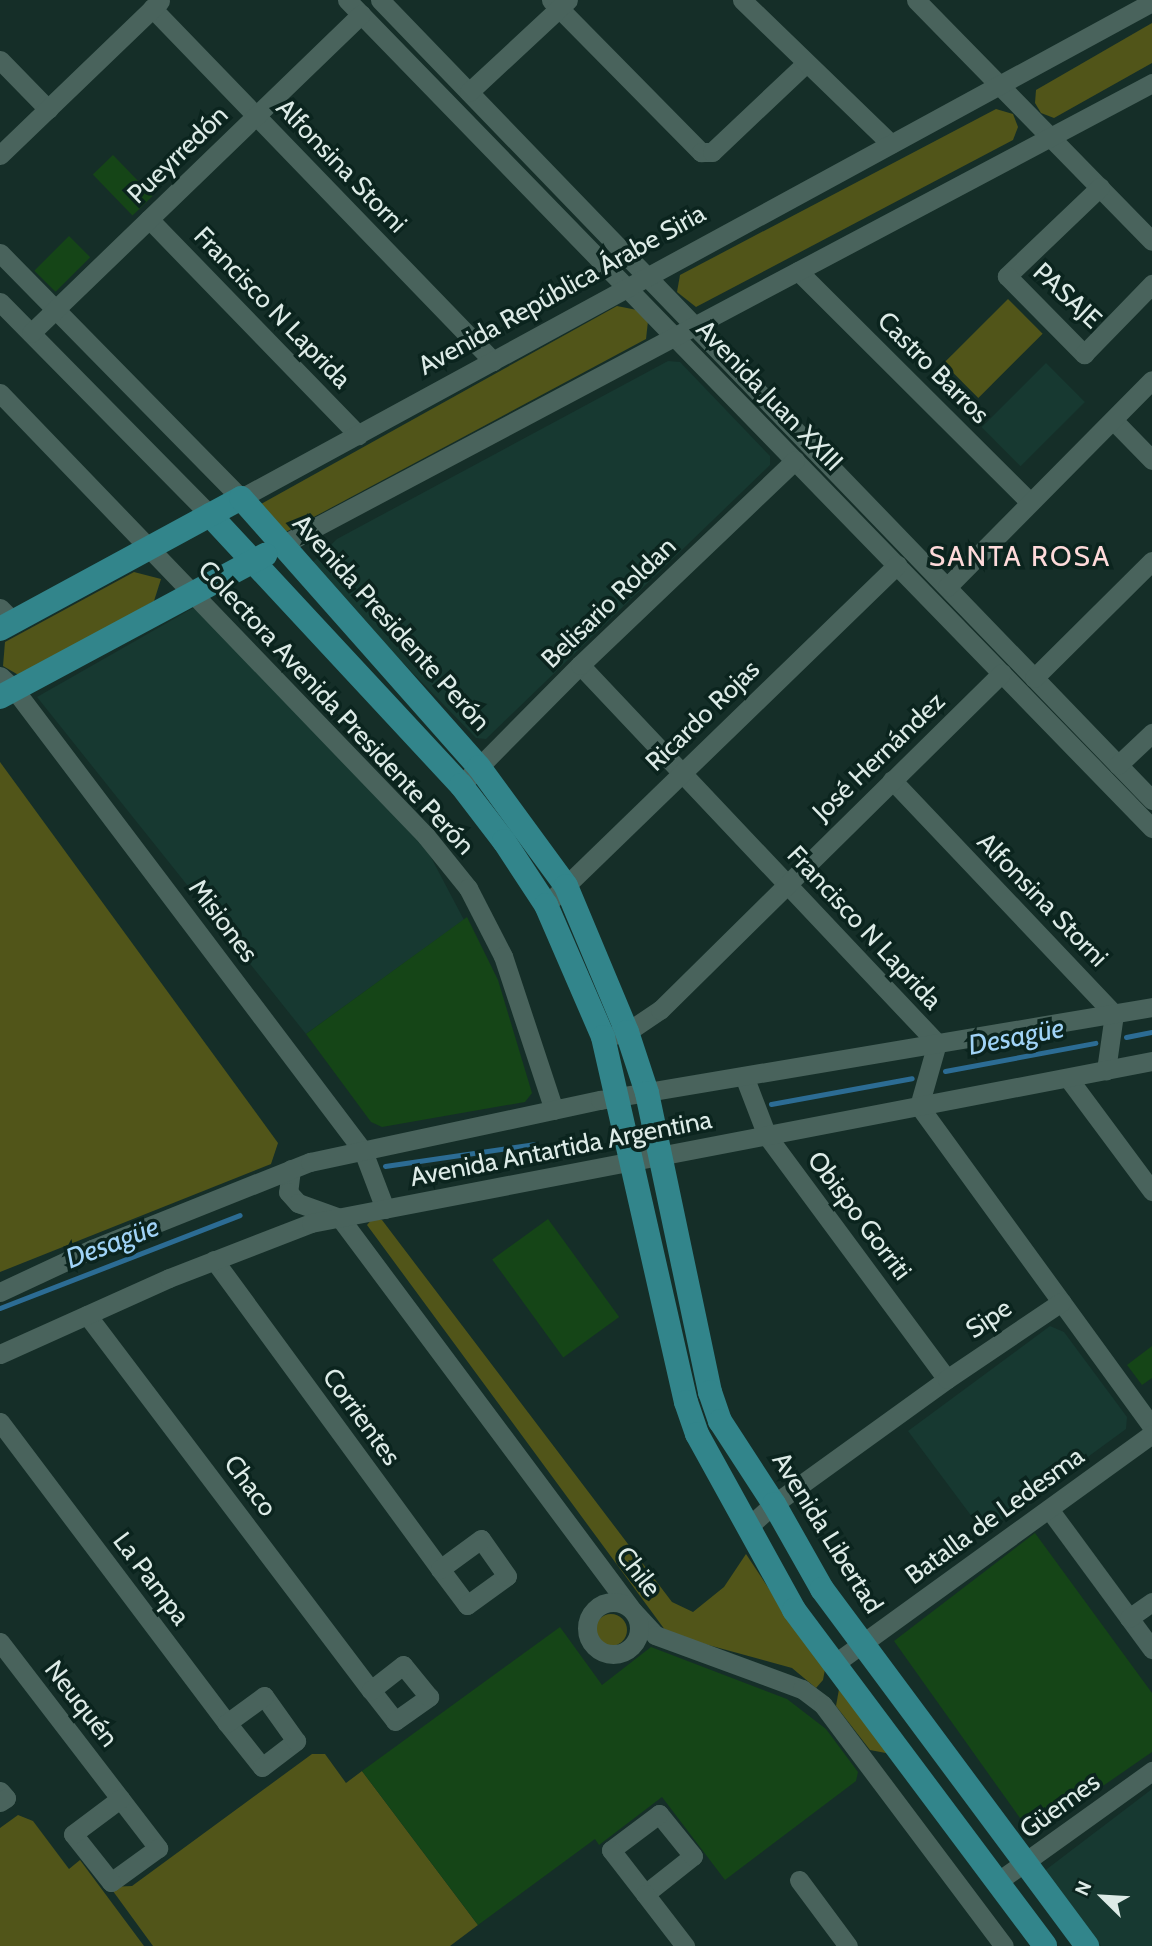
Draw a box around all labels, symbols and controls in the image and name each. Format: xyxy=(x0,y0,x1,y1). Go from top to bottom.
street label: Alfonsina Storni xyxy=(269,92,413,240)
street label: Pueyrredón xyxy=(121,100,235,210)
street label: Avenida República Árabe Siria xyxy=(413,198,711,382)
street label: Francisco N Laprida xyxy=(187,221,357,395)
street label: PASAJE xyxy=(1026,257,1108,335)
street label: Castro Barros xyxy=(871,306,995,430)
street label: Avenida Juan XXIII xyxy=(689,314,849,478)
street label: Avenida Presidente Perón xyxy=(286,508,496,738)
street label: Belisario Roldan xyxy=(535,531,683,675)
district label: SANTA ROSA xyxy=(930,539,1110,573)
street label: Colectora Avenida Presidente Perón xyxy=(191,554,481,862)
street label: Ricardo Rojas xyxy=(640,654,766,778)
street label: José Hernández xyxy=(806,686,952,828)
street label: Alfonsina Storni xyxy=(970,826,1114,974)
street label: Francisco N Laprida xyxy=(780,840,948,1016)
street label: Misiones xyxy=(182,873,264,969)
water label: Desagüe xyxy=(965,1010,1067,1062)
street label: Avenida Antartida Argentina xyxy=(408,1104,714,1194)
street label: Obispo Gorriti xyxy=(800,1145,918,1287)
water label: Desagüe xyxy=(61,1209,163,1275)
street label: Sipe xyxy=(960,1293,1018,1345)
street label: Corrientes xyxy=(315,1362,407,1472)
street label: Batalla de Ledesma xyxy=(900,1441,1090,1591)
street label: Avenida Libertad xyxy=(765,1447,889,1619)
street label: Chaco xyxy=(217,1449,283,1523)
street label: La Pampa xyxy=(106,1526,196,1632)
street label: Chile xyxy=(609,1541,667,1603)
street label: Neuquén xyxy=(38,1655,124,1753)
street label: Güemes xyxy=(1014,1767,1106,1845)
north arrow xyxy=(1068,1862,1138,1932)
text: N xyxy=(1070,1877,1097,1899)

